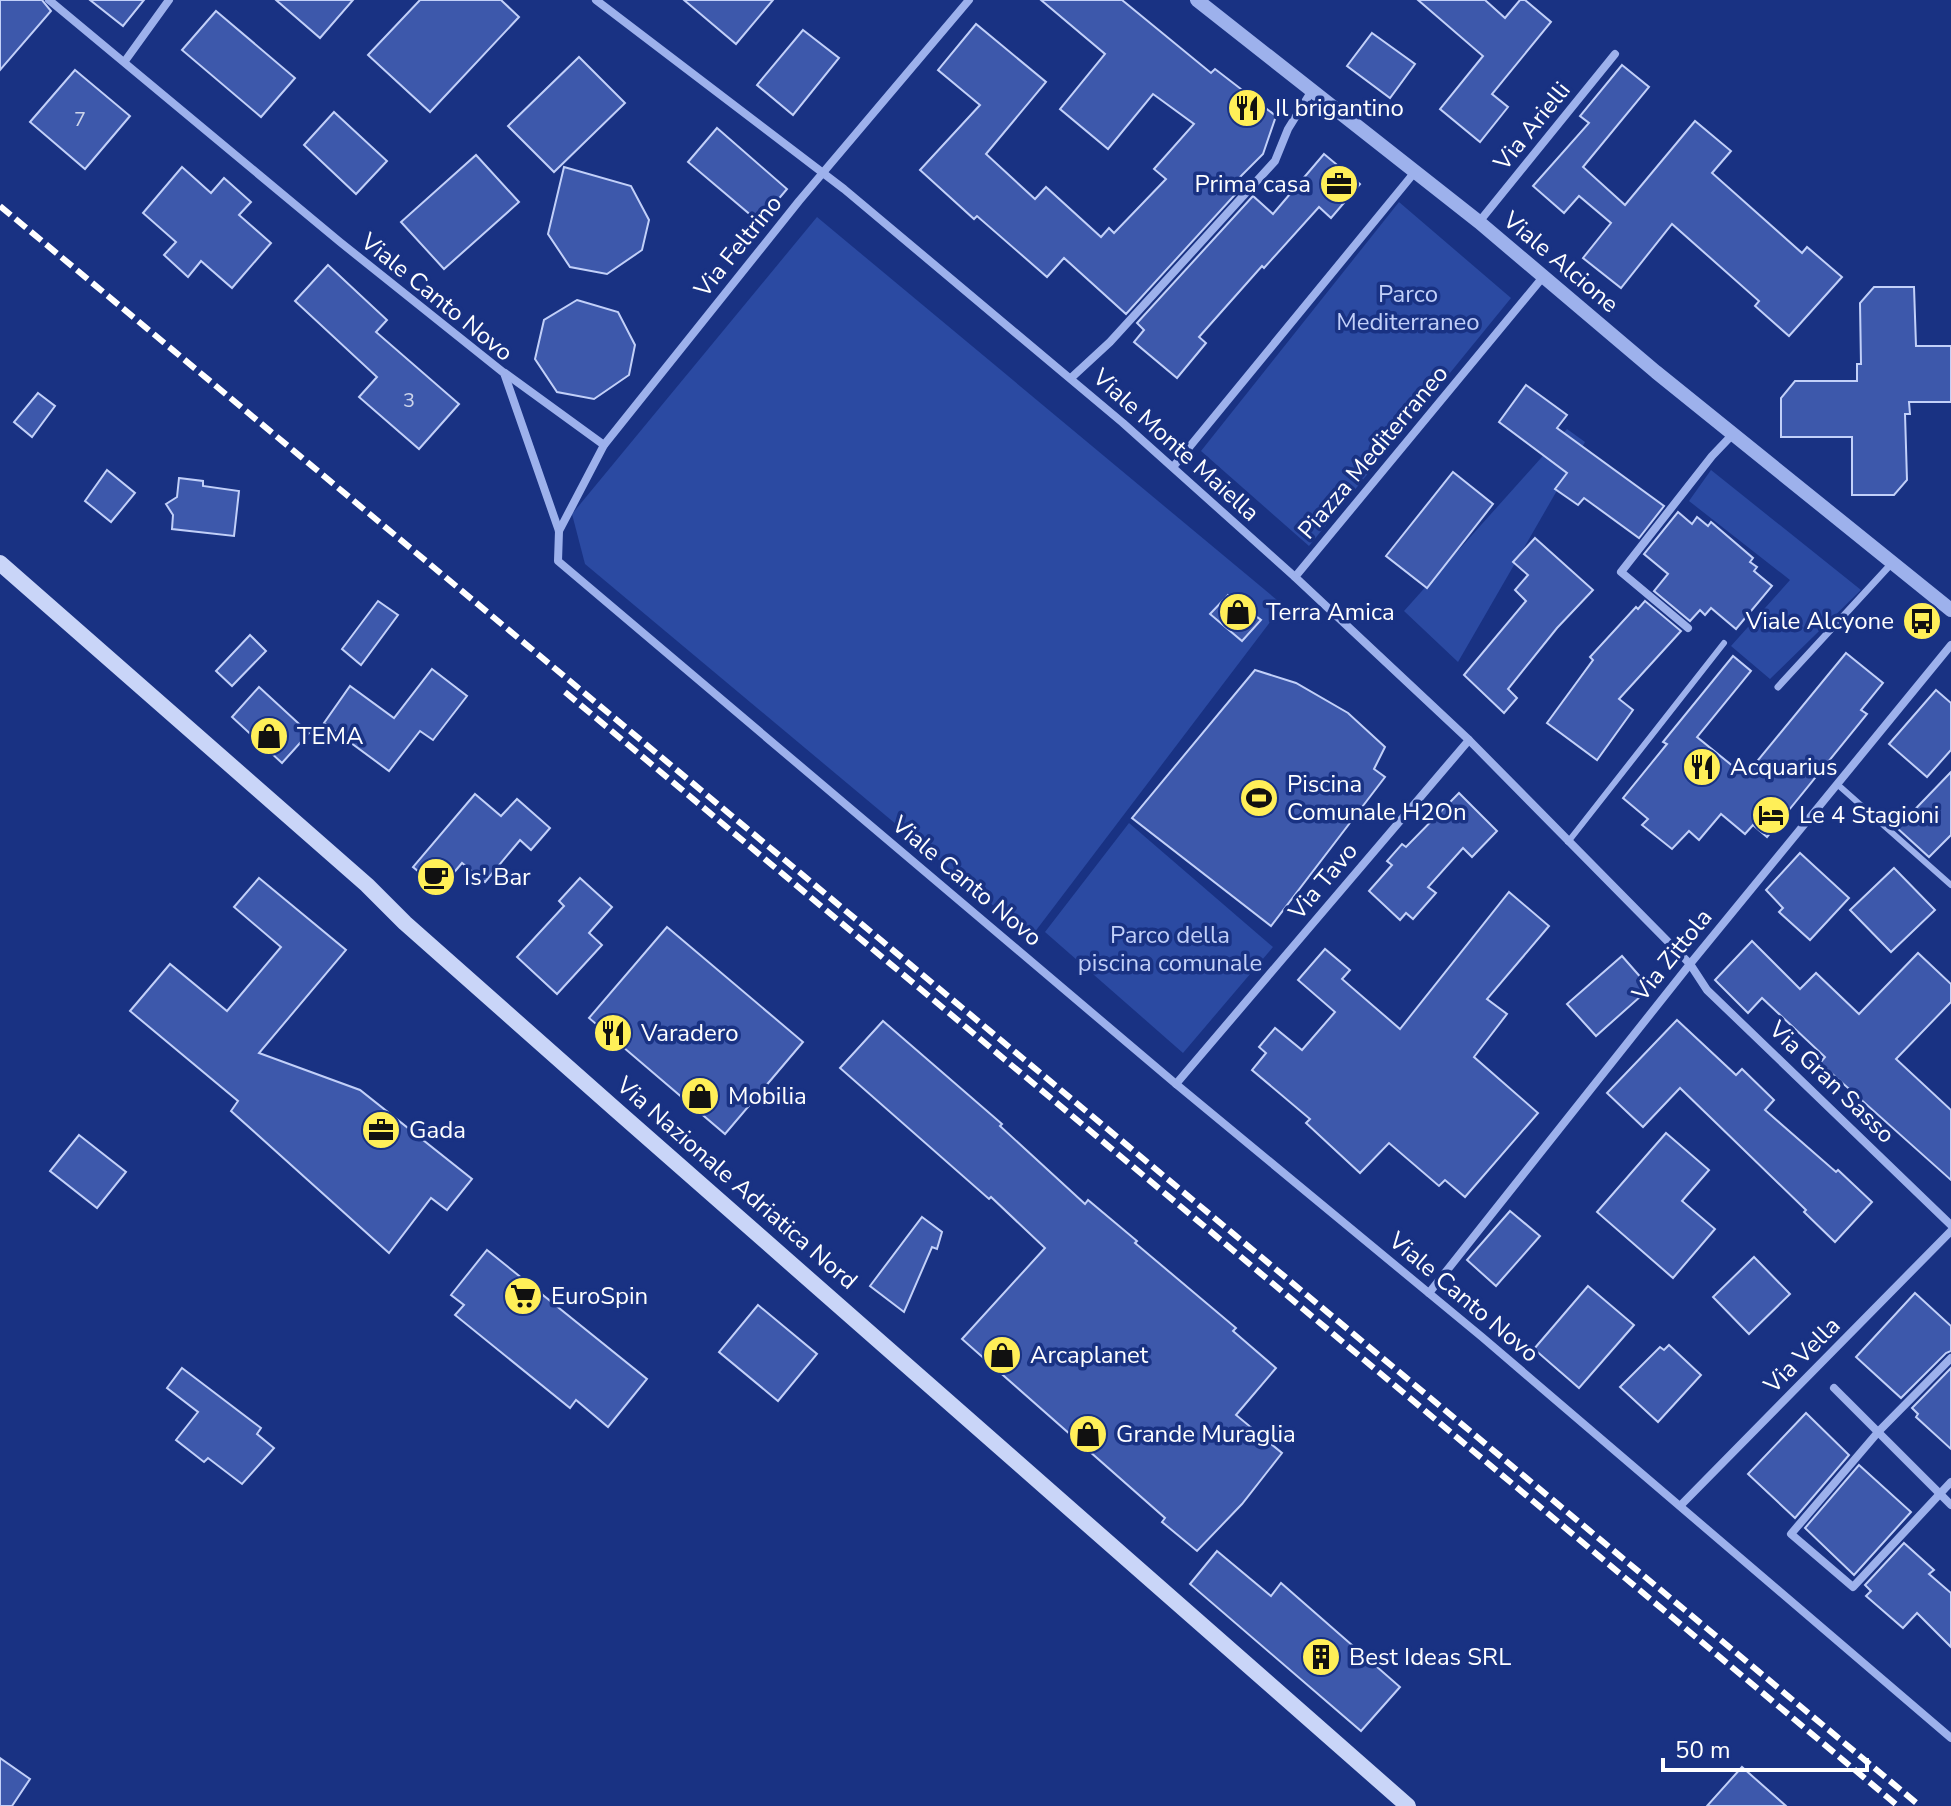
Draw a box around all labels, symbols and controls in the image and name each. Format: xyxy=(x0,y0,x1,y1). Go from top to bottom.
street label: Via Arielli xyxy=(1486,75,1578,178)
restaurant icon: Il brigantino xyxy=(1226,87,1268,129)
place label: Il brigantino xyxy=(1275,92,1404,124)
house number: 7 xyxy=(74,106,86,133)
office icon: Prima casa xyxy=(1318,163,1360,205)
place label: Prima casa xyxy=(1194,168,1311,200)
street label: Via Feltrino xyxy=(686,188,789,305)
street label: Viale Alcione xyxy=(1496,204,1626,320)
street label: Viale Canto Novo xyxy=(353,225,520,368)
park label: Parco Mediterraneo xyxy=(1336,278,1480,338)
street label: Piazza Mediterraneo xyxy=(1291,358,1455,546)
street label: Viale Monte Maiella xyxy=(1085,361,1266,528)
house number: 3 xyxy=(403,387,415,414)
shop icon: Terra Amica xyxy=(1217,591,1259,633)
place label: Terra Amica xyxy=(1266,596,1395,628)
bus stop icon: Viale Alcyone xyxy=(1901,600,1943,642)
place label: Viale Alcyone xyxy=(1745,605,1894,637)
shop icon: TEMA xyxy=(248,715,290,757)
place label: TEMA xyxy=(297,720,364,752)
restaurant icon: Acquarius xyxy=(1681,746,1723,788)
place label: Acquarius xyxy=(1730,751,1838,783)
place label: Piscina Comunale H2On xyxy=(1287,768,1467,828)
sports icon: Piscina Comunale H2On xyxy=(1238,777,1280,819)
hotel icon: Le 4 Stagioni xyxy=(1750,794,1792,836)
place label: Le 4 Stagioni xyxy=(1799,799,1939,831)
street label: Viale Canto Novo xyxy=(884,808,1049,953)
street label: Via Tavo xyxy=(1281,836,1365,927)
cafe icon: Is' Bar xyxy=(415,856,457,898)
place label: Is' Bar xyxy=(464,861,531,893)
street label: Via Zittola xyxy=(1624,902,1719,1009)
park label: Parco della piscina comunale xyxy=(1078,919,1262,979)
restaurant icon: Varadero xyxy=(592,1012,634,1054)
street label: Via Gran Sasso xyxy=(1761,1013,1902,1150)
place label: Varadero xyxy=(640,1017,739,1049)
street label: Via Nazionale Adriatica Nord xyxy=(609,1069,864,1297)
shop icon: Mobilia xyxy=(679,1075,721,1117)
place label: Mobilia xyxy=(728,1080,807,1112)
office icon: Gada xyxy=(360,1109,402,1151)
place label: Gada xyxy=(409,1114,466,1146)
street label: Viale Canto Novo xyxy=(1381,1224,1546,1369)
supermarket icon: EuroSpin xyxy=(502,1275,544,1317)
place label: EuroSpin xyxy=(551,1280,648,1312)
street label: Via Vella xyxy=(1756,1310,1847,1401)
shop icon: Arcaplanet xyxy=(981,1334,1023,1376)
place label: Arcaplanet xyxy=(1030,1339,1149,1371)
shop icon: Grande Muraglia xyxy=(1067,1413,1109,1455)
place label: Grande Muraglia xyxy=(1116,1418,1296,1450)
building icon: Best Ideas SRL xyxy=(1300,1636,1342,1678)
place label: Best Ideas SRL xyxy=(1349,1641,1511,1673)
scale bar xyxy=(1663,1722,1867,1772)
text: 50 m xyxy=(1675,1734,1731,1766)

